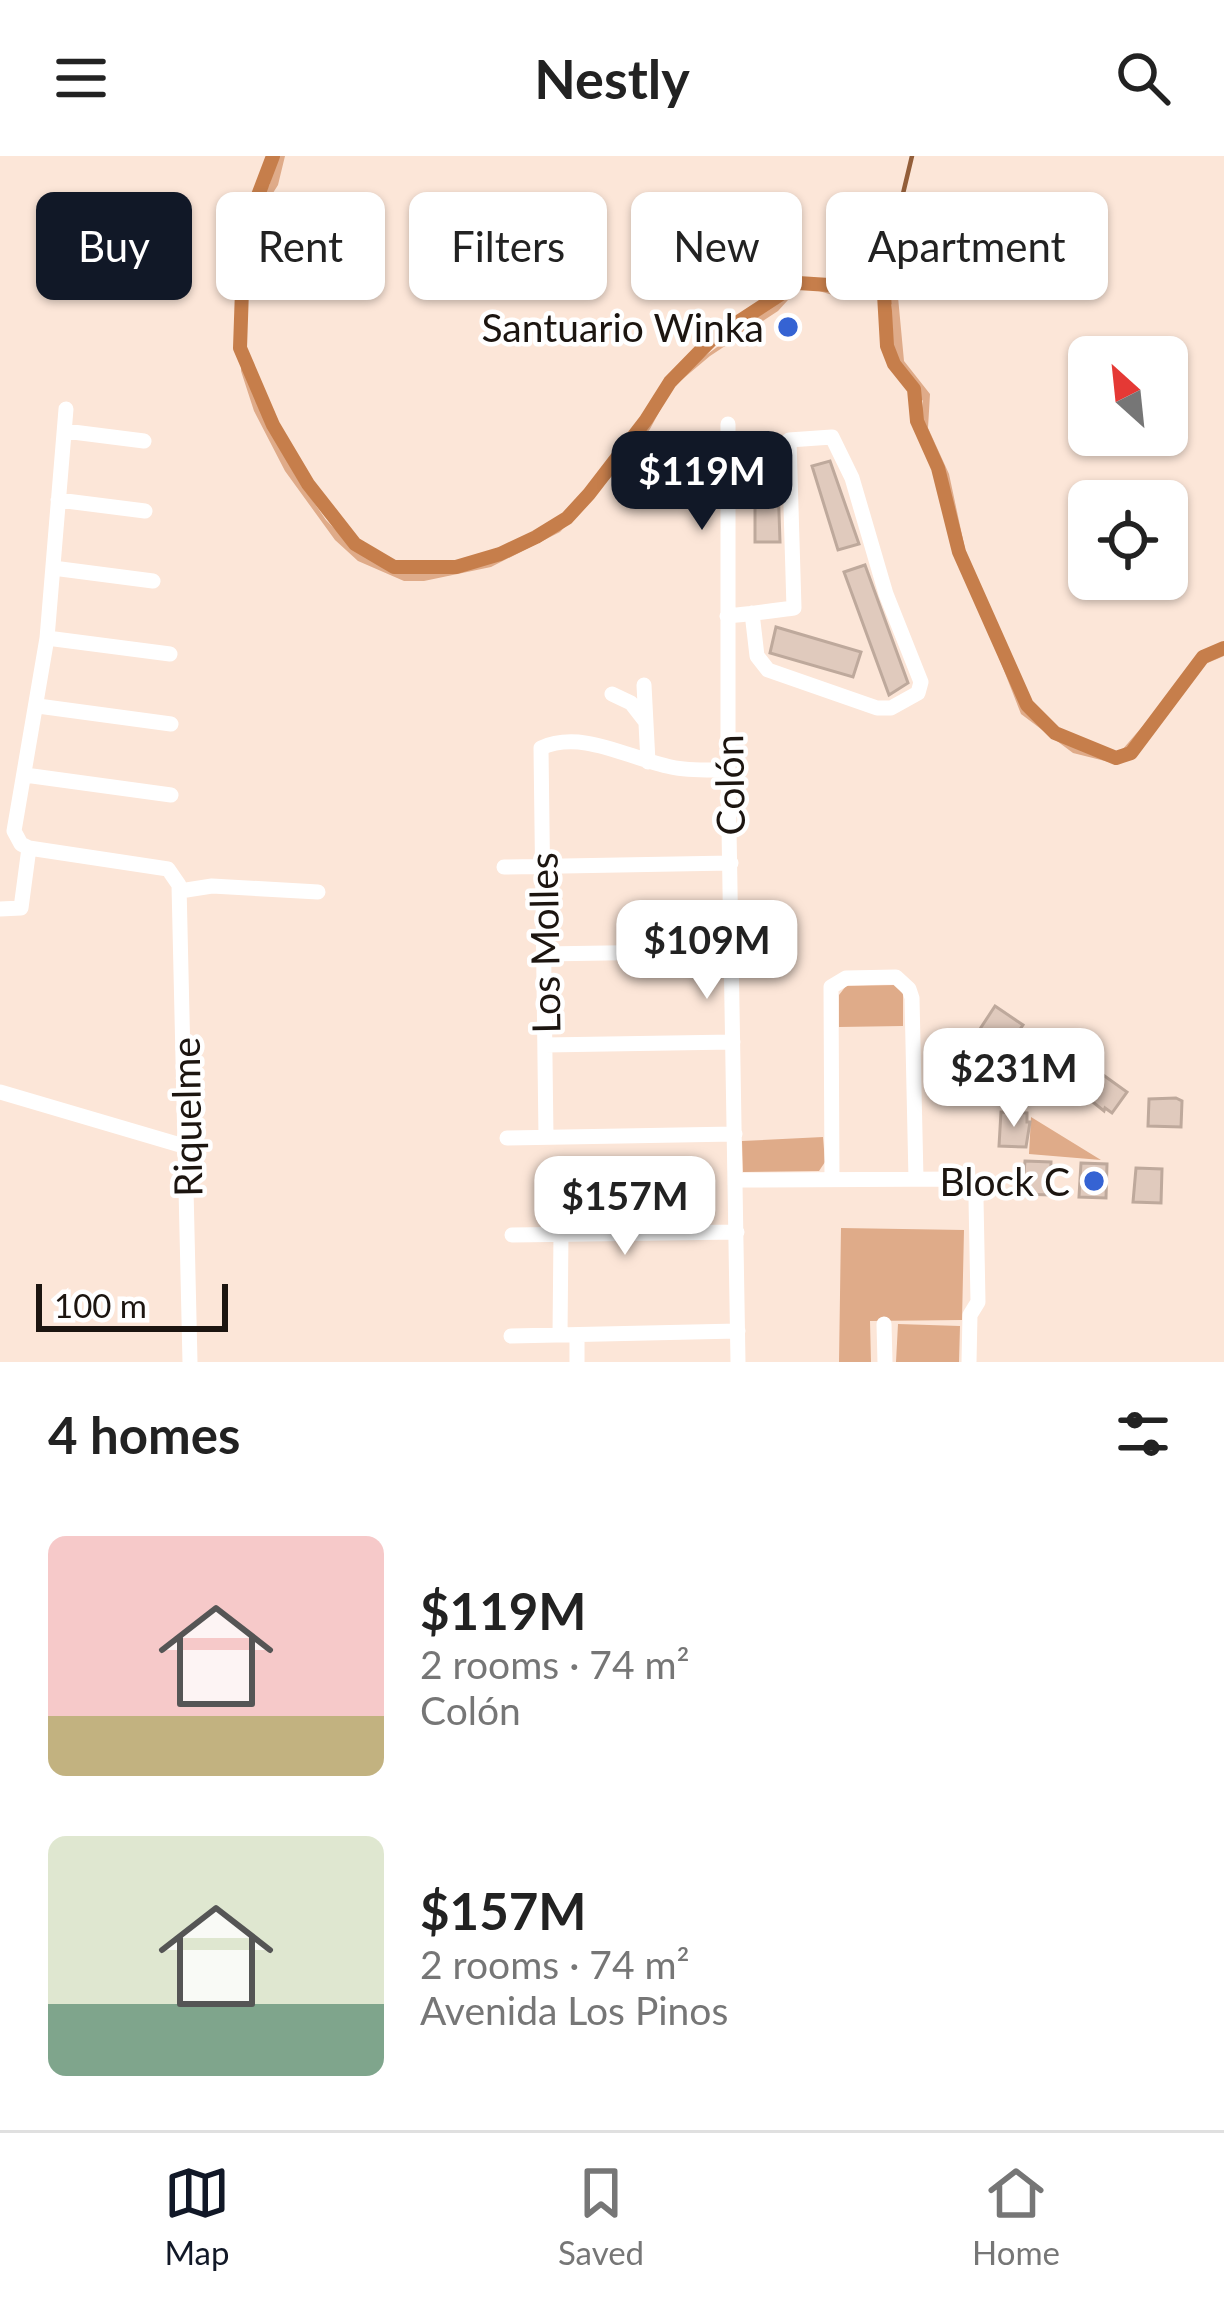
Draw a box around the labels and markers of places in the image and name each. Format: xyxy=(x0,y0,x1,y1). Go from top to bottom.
place label: Santuario Winka xyxy=(481,304,764,350)
marker: Santuario Winka xyxy=(775,314,801,340)
pin: $119M xyxy=(618,431,786,533)
pin: $109M xyxy=(623,900,791,1002)
pin: $231M xyxy=(930,1028,1098,1130)
pin: $157M xyxy=(541,1156,709,1258)
place label: Block C xyxy=(939,1158,1070,1204)
marker: Block C xyxy=(1081,1168,1107,1194)

